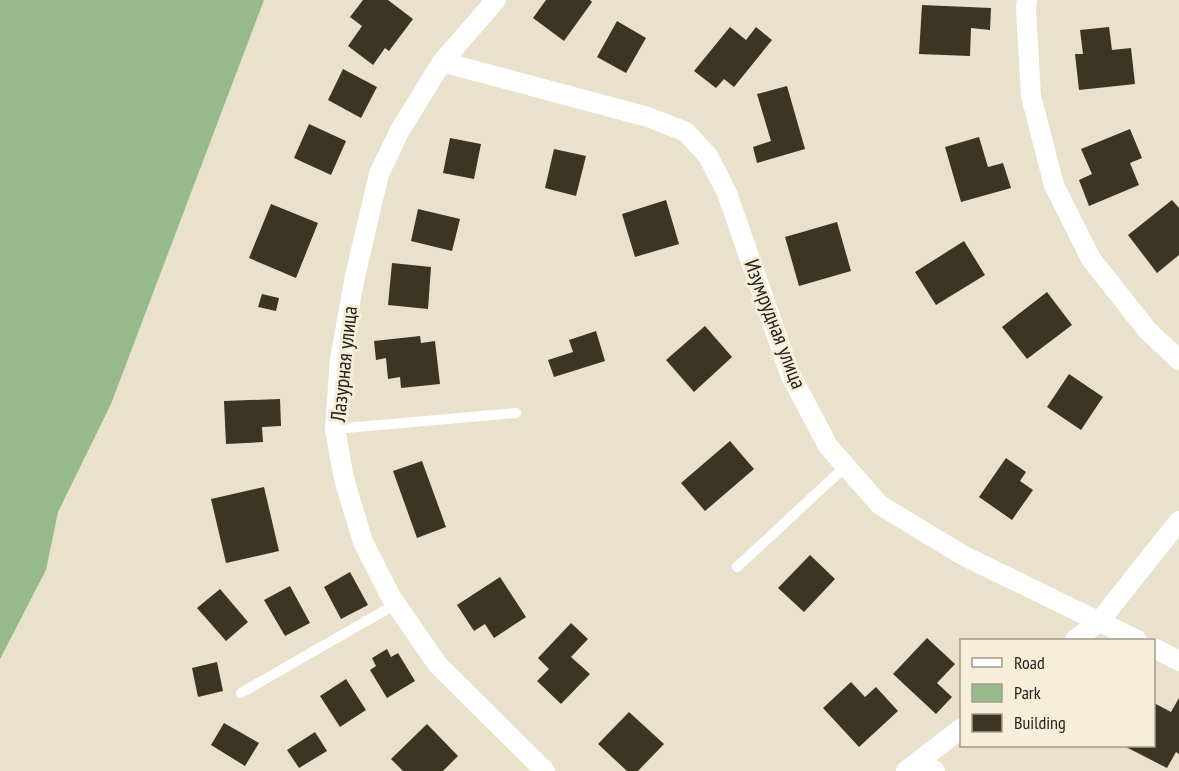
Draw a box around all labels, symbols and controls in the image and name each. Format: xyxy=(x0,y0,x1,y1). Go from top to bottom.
street label: Изумрудная улица xyxy=(738,255,813,392)
street label: Лазурная улица xyxy=(324,305,363,424)
legend xyxy=(960,639,1155,747)
text: Road xyxy=(1014,651,1045,674)
text: Park xyxy=(1014,681,1041,704)
text: Building xyxy=(1014,711,1066,734)

